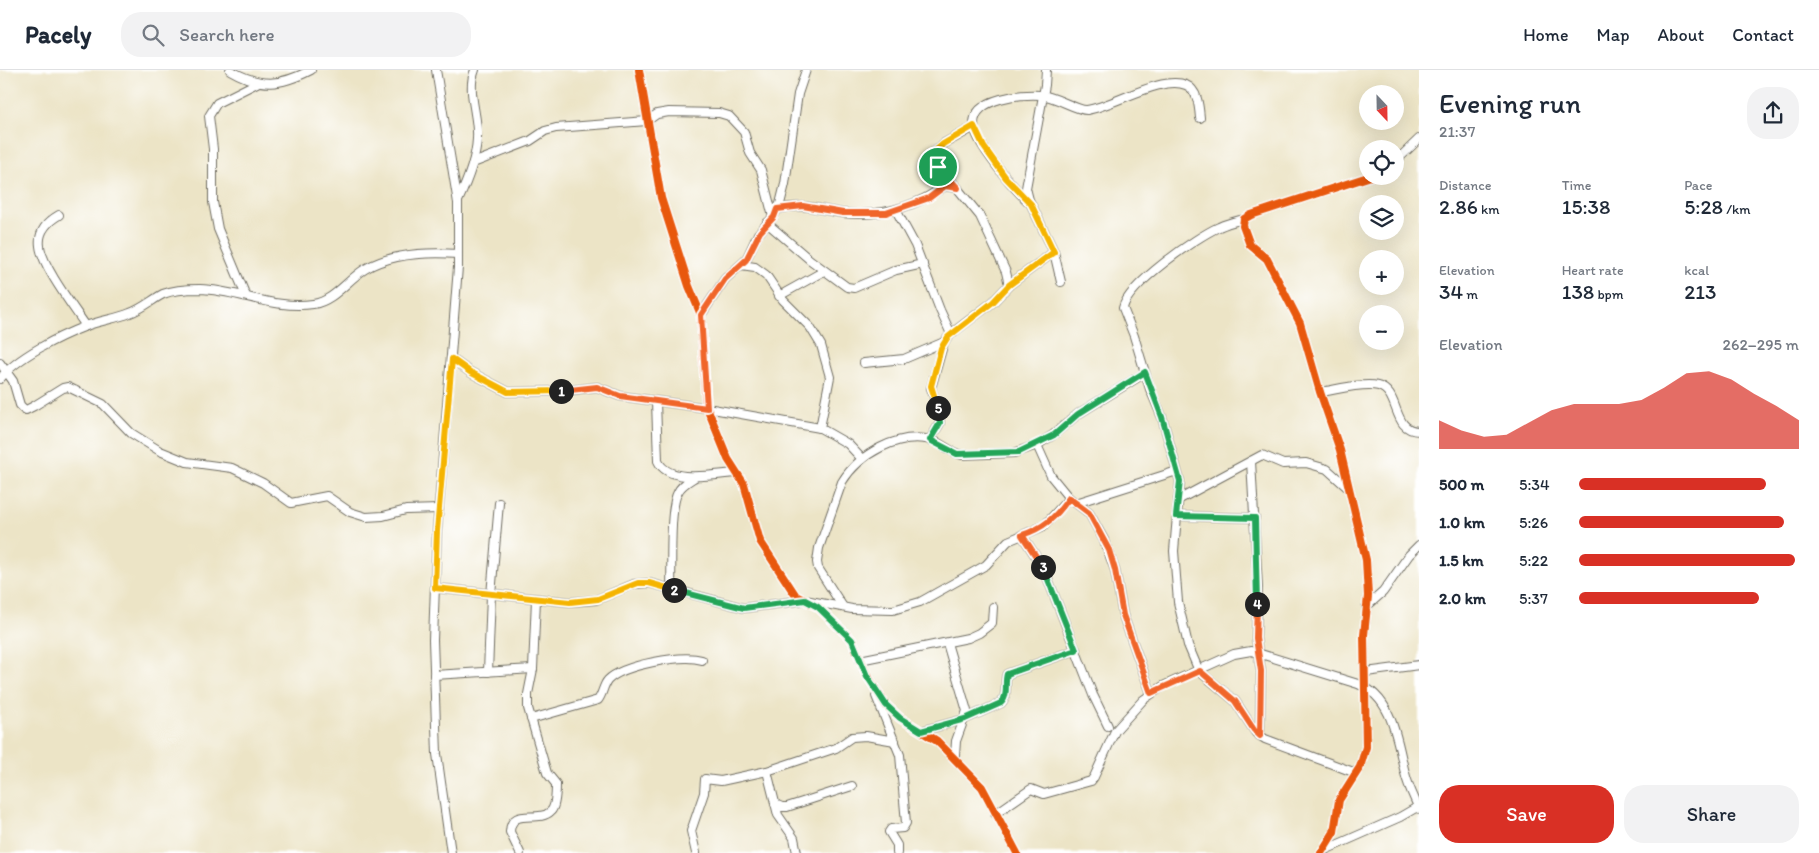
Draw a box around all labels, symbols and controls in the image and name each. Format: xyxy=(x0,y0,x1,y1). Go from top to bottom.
search box xyxy=(121,12,471,57)
text: Pacely xyxy=(25,20,91,49)
icon: search xyxy=(139,21,167,49)
text: Search here xyxy=(179,23,275,46)
text: Home xyxy=(1523,24,1569,46)
text: Map xyxy=(1597,24,1630,46)
text: About xyxy=(1658,24,1704,46)
text: Contact xyxy=(1732,24,1794,46)
north arrow xyxy=(1359,85,1404,130)
map controls xyxy=(1359,85,1404,350)
text: Evening run xyxy=(1439,86,1581,120)
button: share xyxy=(1747,87,1799,139)
text: 21:37 xyxy=(1439,122,1475,141)
button: locate xyxy=(1359,140,1404,185)
pin xyxy=(917,146,959,188)
icon: arrive xyxy=(924,153,952,181)
text: Distance xyxy=(1439,177,1491,194)
text: Time xyxy=(1562,177,1592,194)
text: Pace xyxy=(1684,177,1712,194)
text: 2.86 xyxy=(1439,194,1478,219)
text: 15:38 xyxy=(1562,194,1611,219)
text: 5:28 xyxy=(1684,194,1723,219)
button: layers xyxy=(1359,195,1404,240)
text: km xyxy=(1478,201,1500,218)
text: /km xyxy=(1723,201,1751,218)
button: + xyxy=(1359,250,1404,295)
text: Elevation xyxy=(1439,262,1495,279)
text: Heart rate xyxy=(1562,262,1624,279)
text: kcal xyxy=(1684,262,1709,279)
text: 34 xyxy=(1439,279,1463,304)
text: 138 xyxy=(1562,279,1594,304)
text: 213 xyxy=(1684,279,1717,304)
text: m xyxy=(1463,286,1478,303)
text: bpm xyxy=(1594,286,1623,303)
button: − xyxy=(1359,305,1404,350)
text: Elevation xyxy=(1439,335,1503,354)
text: 262–295 m xyxy=(1723,335,1799,354)
pin: 1 xyxy=(548,378,574,404)
text: 1 xyxy=(558,383,565,400)
pin: 5 xyxy=(926,396,950,420)
text: 5 xyxy=(935,400,942,417)
text: 500 m xyxy=(1439,475,1484,494)
text: 5:34 xyxy=(1519,475,1550,494)
text: 1.0 km xyxy=(1439,513,1485,532)
text: 5:26 xyxy=(1519,513,1548,532)
text: 1.5 km xyxy=(1439,551,1484,570)
text: 5:22 xyxy=(1519,551,1548,570)
pin: 3 xyxy=(1030,554,1056,580)
text: 3 xyxy=(1040,559,1047,576)
pin: 2 xyxy=(662,578,686,602)
text: 2 xyxy=(671,582,678,599)
text: 2.0 km xyxy=(1439,589,1486,608)
text: 5:37 xyxy=(1519,589,1548,608)
pin: 4 xyxy=(1244,592,1270,616)
text: 4 xyxy=(1253,596,1262,613)
button: Save xyxy=(1439,785,1614,843)
button: Share xyxy=(1624,785,1799,843)

